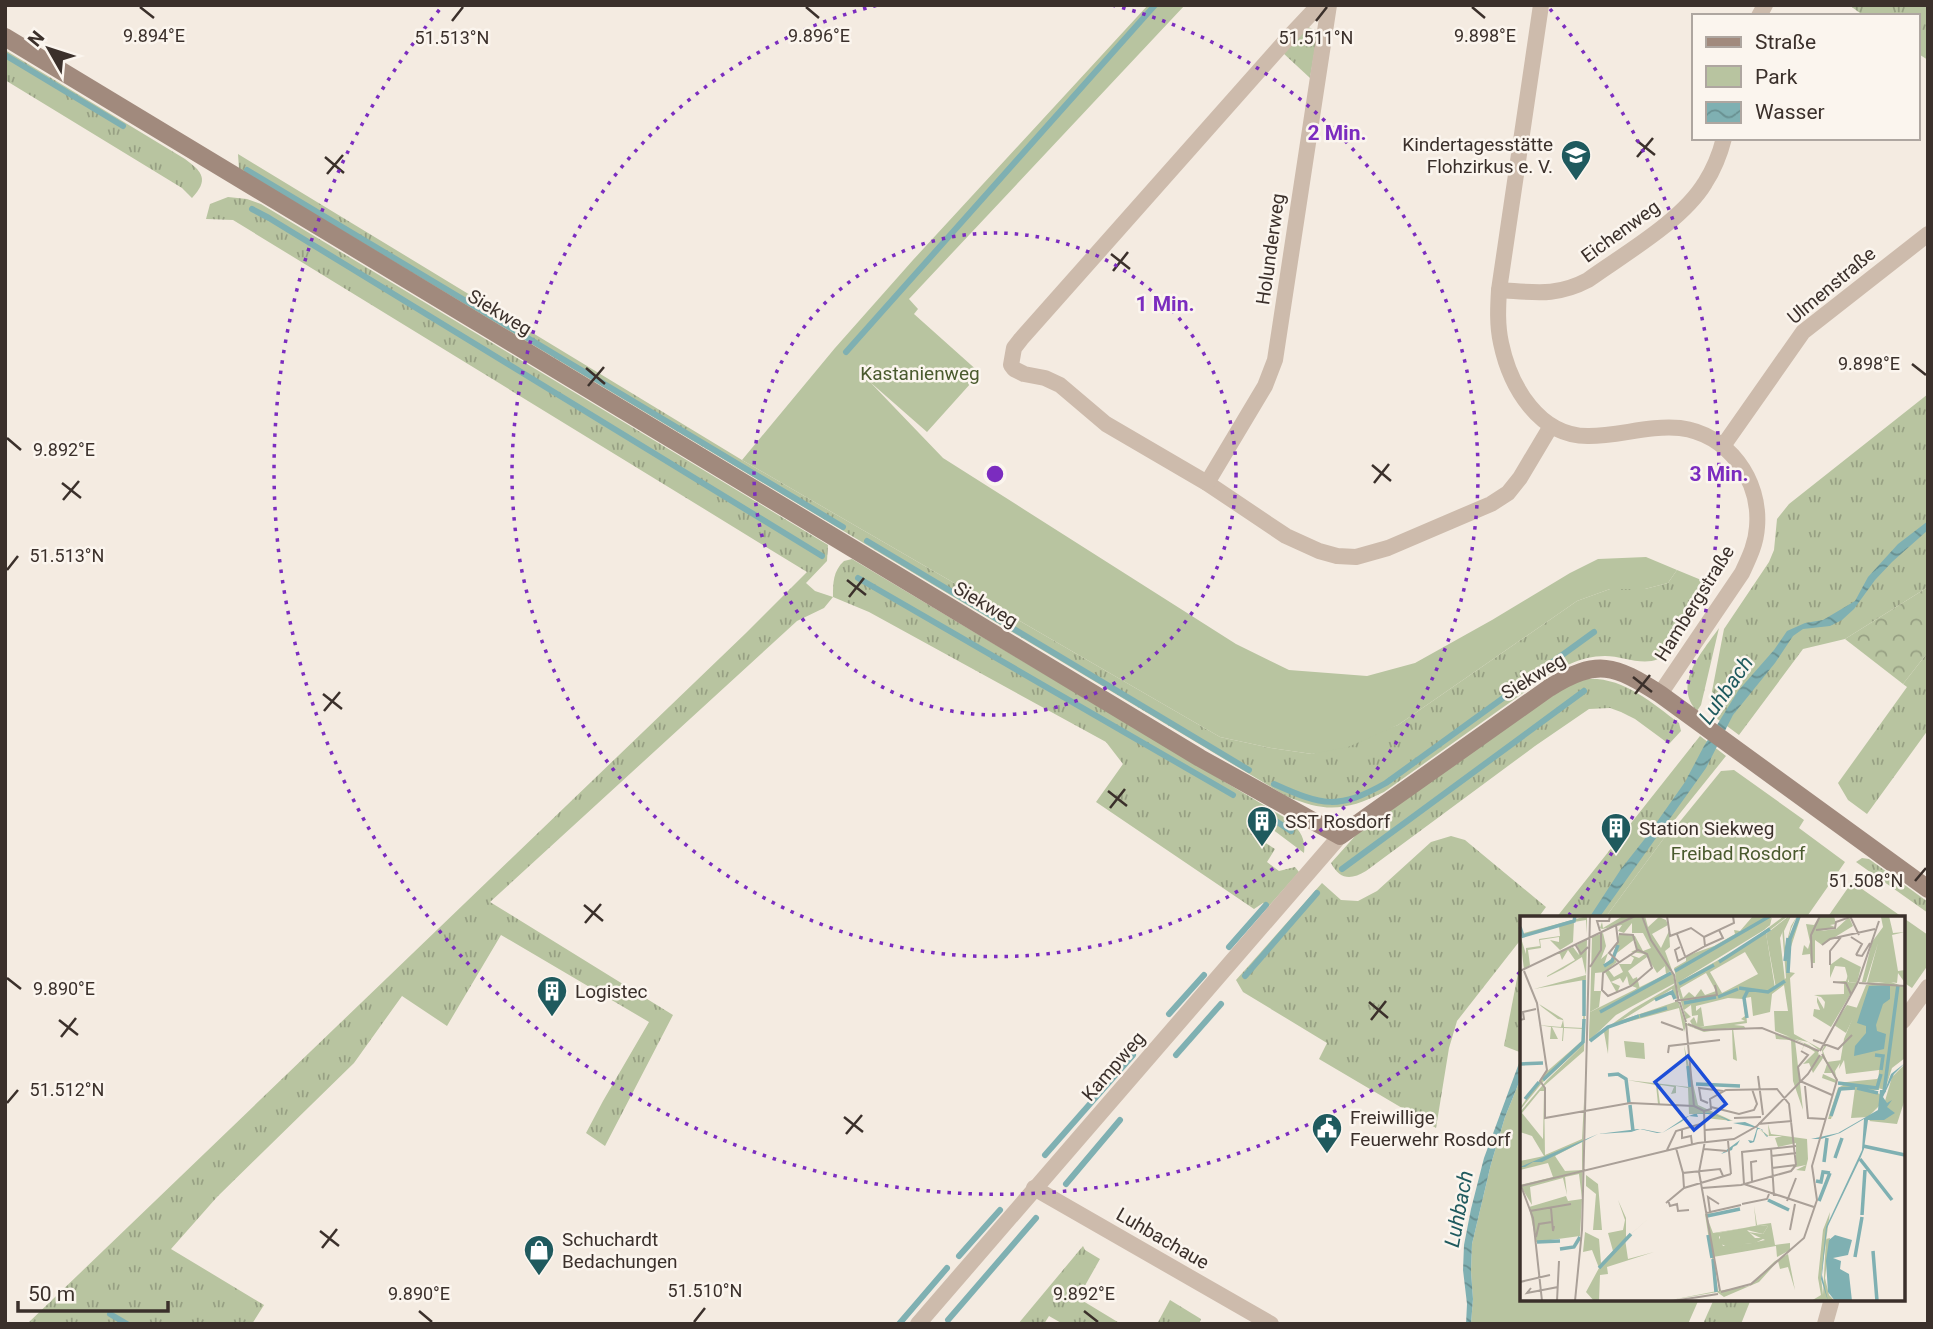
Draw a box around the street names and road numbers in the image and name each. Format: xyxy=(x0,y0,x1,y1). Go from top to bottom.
street label: Holunderweg xyxy=(1251,192,1290,306)
street label: Eichenweg xyxy=(1577,195,1664,268)
street label: Ulmenstraße xyxy=(1783,242,1880,329)
street label: Siekweg xyxy=(464,284,536,340)
street label: Hambergstraße xyxy=(1650,541,1739,665)
street label: Siekweg xyxy=(950,576,1022,632)
street label: Siekweg xyxy=(1497,648,1569,704)
street label: Kampweg xyxy=(1077,1027,1150,1106)
street label: Luhbachaue xyxy=(1112,1203,1213,1274)

